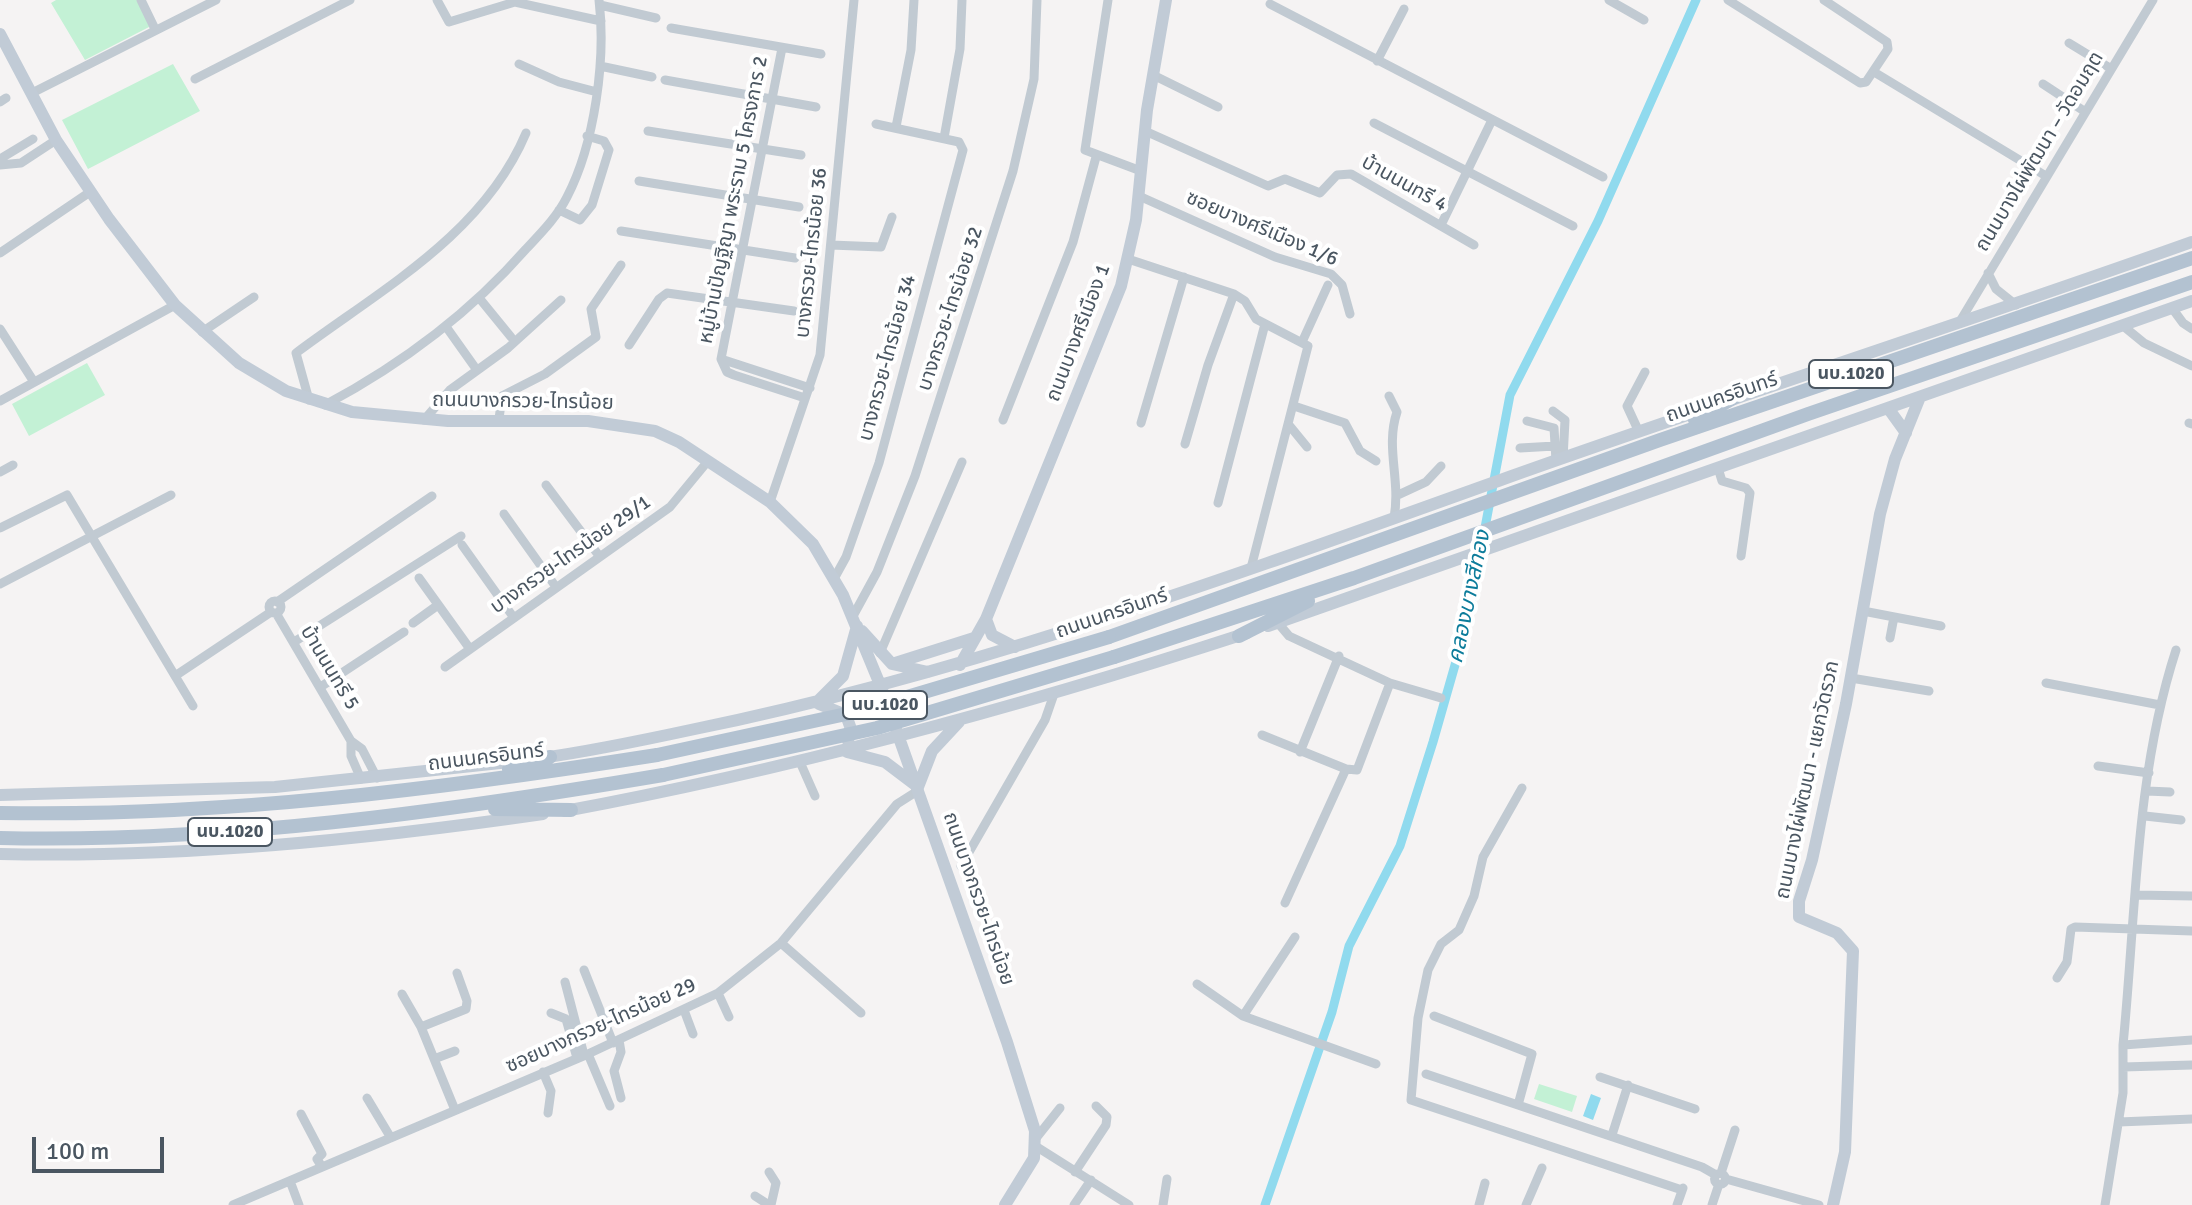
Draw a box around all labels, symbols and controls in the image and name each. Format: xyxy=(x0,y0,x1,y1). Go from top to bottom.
street label: ถนนบางไผ่พัฒนา – วัดอมฤต xyxy=(1971,48,2109,256)
street label: หมู่บ้านปัญฐิญา พระราม 5 โครงการ 2 xyxy=(694,54,774,346)
street label: บ้านนนทรี 4 xyxy=(1357,151,1451,217)
street label: บางกรวย-ไทรน้อย 36 xyxy=(791,167,833,339)
street label: ซอยบางศรีเมือง 1/6 xyxy=(1182,186,1342,272)
street label: บางกรวย-ไทรน้อย 32 xyxy=(913,224,989,394)
street label: ถนนบางศรีเมือง 1 xyxy=(1042,261,1116,405)
street label: บางกรวย-ไทรน้อย 34 xyxy=(854,272,922,444)
road number: นบ.1020 xyxy=(1809,360,1893,388)
street label: ถนนนครอินทร์ xyxy=(1663,368,1781,428)
street label: ถนนบางกรวย-ไทรน้อย xyxy=(432,388,614,416)
street label: บางกรวย-ไทรน้อย 29/1 xyxy=(486,491,656,619)
water label: คลองบางสีทอง xyxy=(1443,528,1497,666)
street label: ถนนนครอินทร์ xyxy=(1053,584,1171,644)
street label: บ้านนนทรี 5 xyxy=(294,621,364,715)
street label: ถนนบางไผ่พัฒนา - แยกวัดรวก xyxy=(1771,659,1845,901)
road number: นบ.1020 xyxy=(843,691,927,719)
street label: ถนนนครอินทร์ xyxy=(427,739,545,777)
street label: ถนนบางกรวย-ไทรน้อย xyxy=(937,809,1019,989)
road number: นบ.1020 xyxy=(188,818,272,846)
street label: ซอยบางกรวย-ไทรน้อย 29 xyxy=(502,973,700,1079)
scale bar xyxy=(36,1121,168,1171)
text: 100 m xyxy=(46,1136,109,1166)

